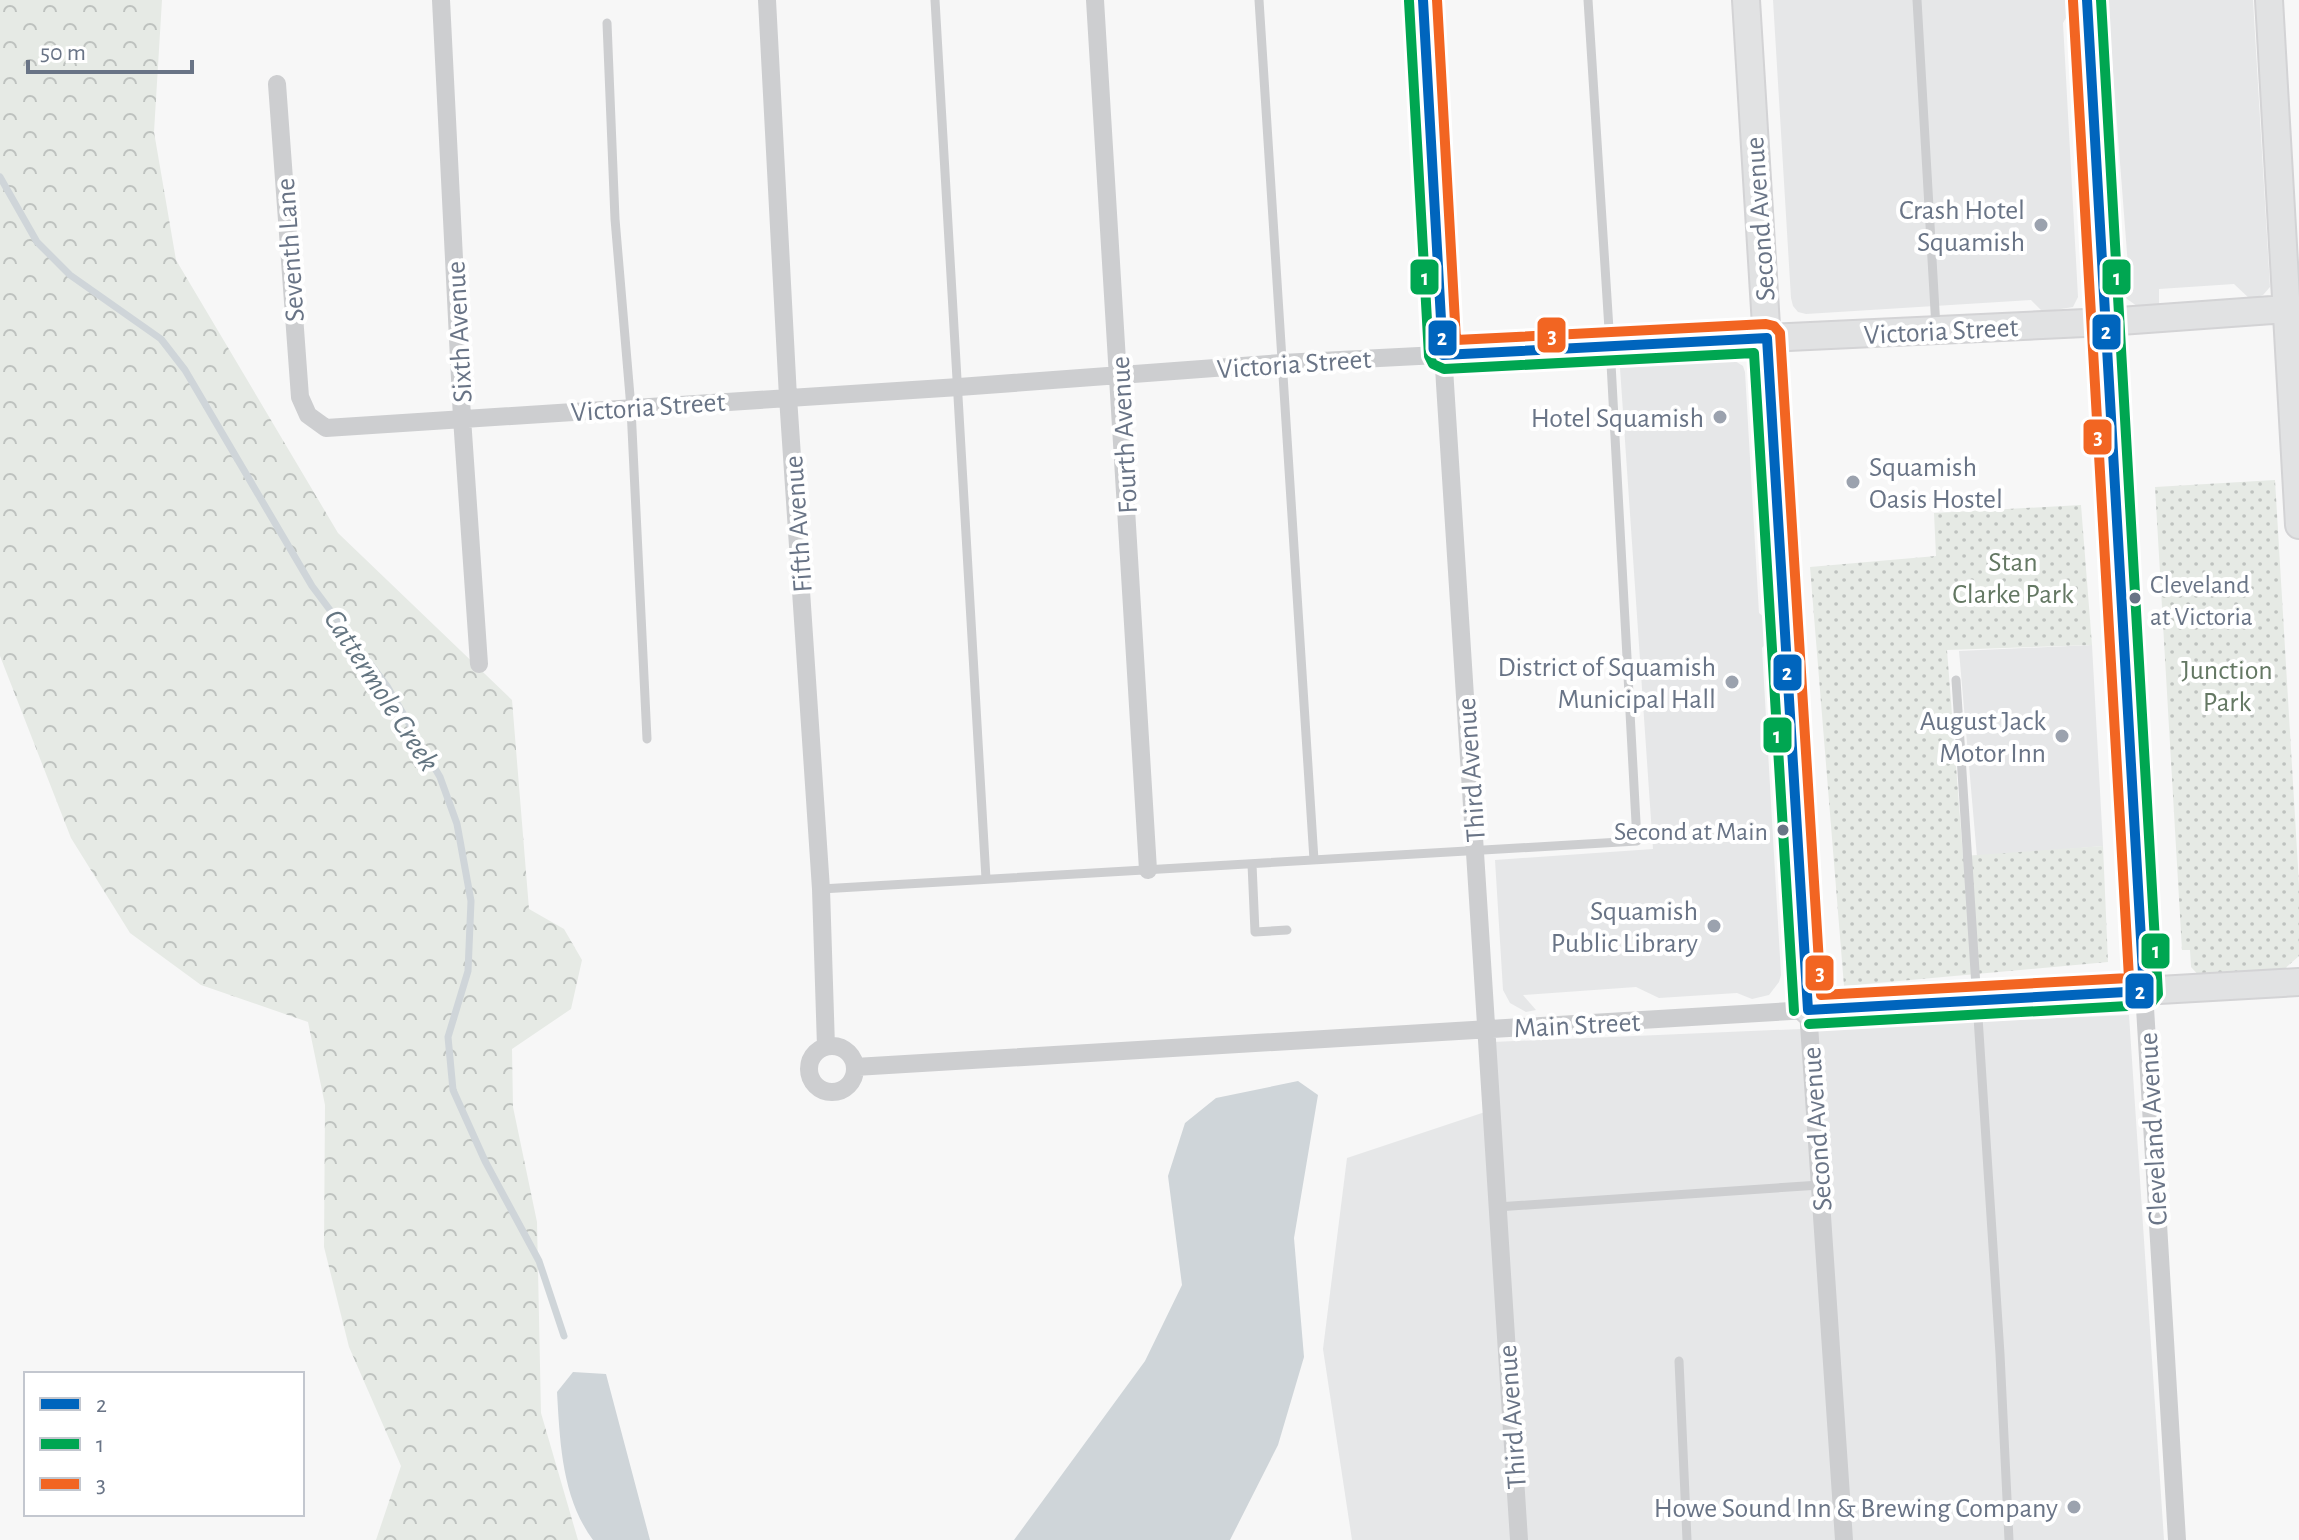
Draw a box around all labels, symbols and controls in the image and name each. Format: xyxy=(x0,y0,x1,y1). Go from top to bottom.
scale bar xyxy=(28,24,192,74)
text: 50 m xyxy=(40,41,86,65)
street label: Second Avenue xyxy=(1741,136,1781,302)
street label: Seventh Lane xyxy=(272,177,310,323)
place label: Crash Hotel Squamish xyxy=(1899,197,2025,257)
marker: Crash Hotel Squamish xyxy=(2032,216,2050,234)
line badge: 1 xyxy=(1409,258,1440,296)
line badge: 1 xyxy=(2101,258,2132,296)
street label: Sixth Avenue xyxy=(442,260,478,403)
text: 1 xyxy=(1421,267,1429,289)
text: 1 xyxy=(2113,267,2121,289)
line badge: 2 xyxy=(2091,313,2122,351)
street label: Victoria Street xyxy=(1863,314,2019,350)
line badge: 3 xyxy=(1536,316,1567,354)
line badge: 2 xyxy=(1427,319,1458,357)
text: 2 xyxy=(2101,321,2111,343)
text: 3 xyxy=(1547,325,1557,347)
text: 2 xyxy=(1437,327,1447,349)
street label: Victoria Street xyxy=(1216,346,1372,384)
street label: Fourth Avenue xyxy=(1107,355,1143,514)
street label: Victoria Street xyxy=(570,389,726,427)
place label: Hotel Squamish xyxy=(1531,405,1704,433)
marker: Hotel Squamish xyxy=(1711,408,1729,426)
line badge: 3 xyxy=(2082,418,2113,456)
text: 3 xyxy=(2093,426,2103,448)
street label: Fifth Avenue xyxy=(780,454,818,593)
place label: Squamish Oasis Hostel xyxy=(1869,454,2003,514)
marker: Squamish Oasis Hostel xyxy=(1844,473,1862,491)
park label: Stan Clarke Park xyxy=(1952,549,2074,609)
place label: Cleveland at Victoria xyxy=(2150,572,2253,630)
marker: Cleveland at Victoria xyxy=(2127,590,2143,606)
water label: Cattermole Creek xyxy=(318,604,444,777)
line badge: 2 xyxy=(1772,653,1803,692)
place label: District of Squamish Municipal Hall xyxy=(1497,654,1716,714)
park label: Junction Park xyxy=(2181,657,2273,717)
text: 2 xyxy=(1782,662,1792,684)
marker: District of Squamish Municipal Hall xyxy=(1723,673,1741,691)
street label: Third Avenue xyxy=(1453,697,1491,843)
place label: August Jack Motor Inn xyxy=(1920,708,2046,768)
line badge: 1 xyxy=(1762,716,1793,754)
text: 1 xyxy=(1773,725,1781,747)
marker: August Jack Motor Inn xyxy=(2053,727,2071,745)
place label: Second at Main xyxy=(1614,819,1768,845)
marker: Second at Main xyxy=(1775,822,1791,838)
place label: Squamish Public Library xyxy=(1551,898,1698,958)
marker: Squamish Public Library xyxy=(1705,917,1723,935)
line badge: 1 xyxy=(2140,932,2171,970)
text: 1 xyxy=(2152,940,2160,962)
line badge: 3 xyxy=(1804,954,1835,992)
text: 3 xyxy=(1815,962,1825,984)
line badge: 2 xyxy=(2124,972,2155,1010)
text: 2 xyxy=(2135,981,2145,1003)
street label: Main Street xyxy=(1513,1009,1641,1043)
street label: Cleveland Avenue xyxy=(2135,1032,2173,1226)
street label: Second Avenue xyxy=(1798,1046,1838,1212)
street label: Third Avenue xyxy=(1494,1344,1532,1490)
legend xyxy=(24,1372,304,1516)
text: 2 xyxy=(96,1393,107,1417)
text: 1 xyxy=(96,1433,104,1457)
text: 3 xyxy=(96,1473,106,1497)
place label: Howe Sound Inn & Brewing Company xyxy=(1654,1495,2058,1523)
marker: Howe Sound Inn & Brewing Company xyxy=(2065,1498,2083,1516)

